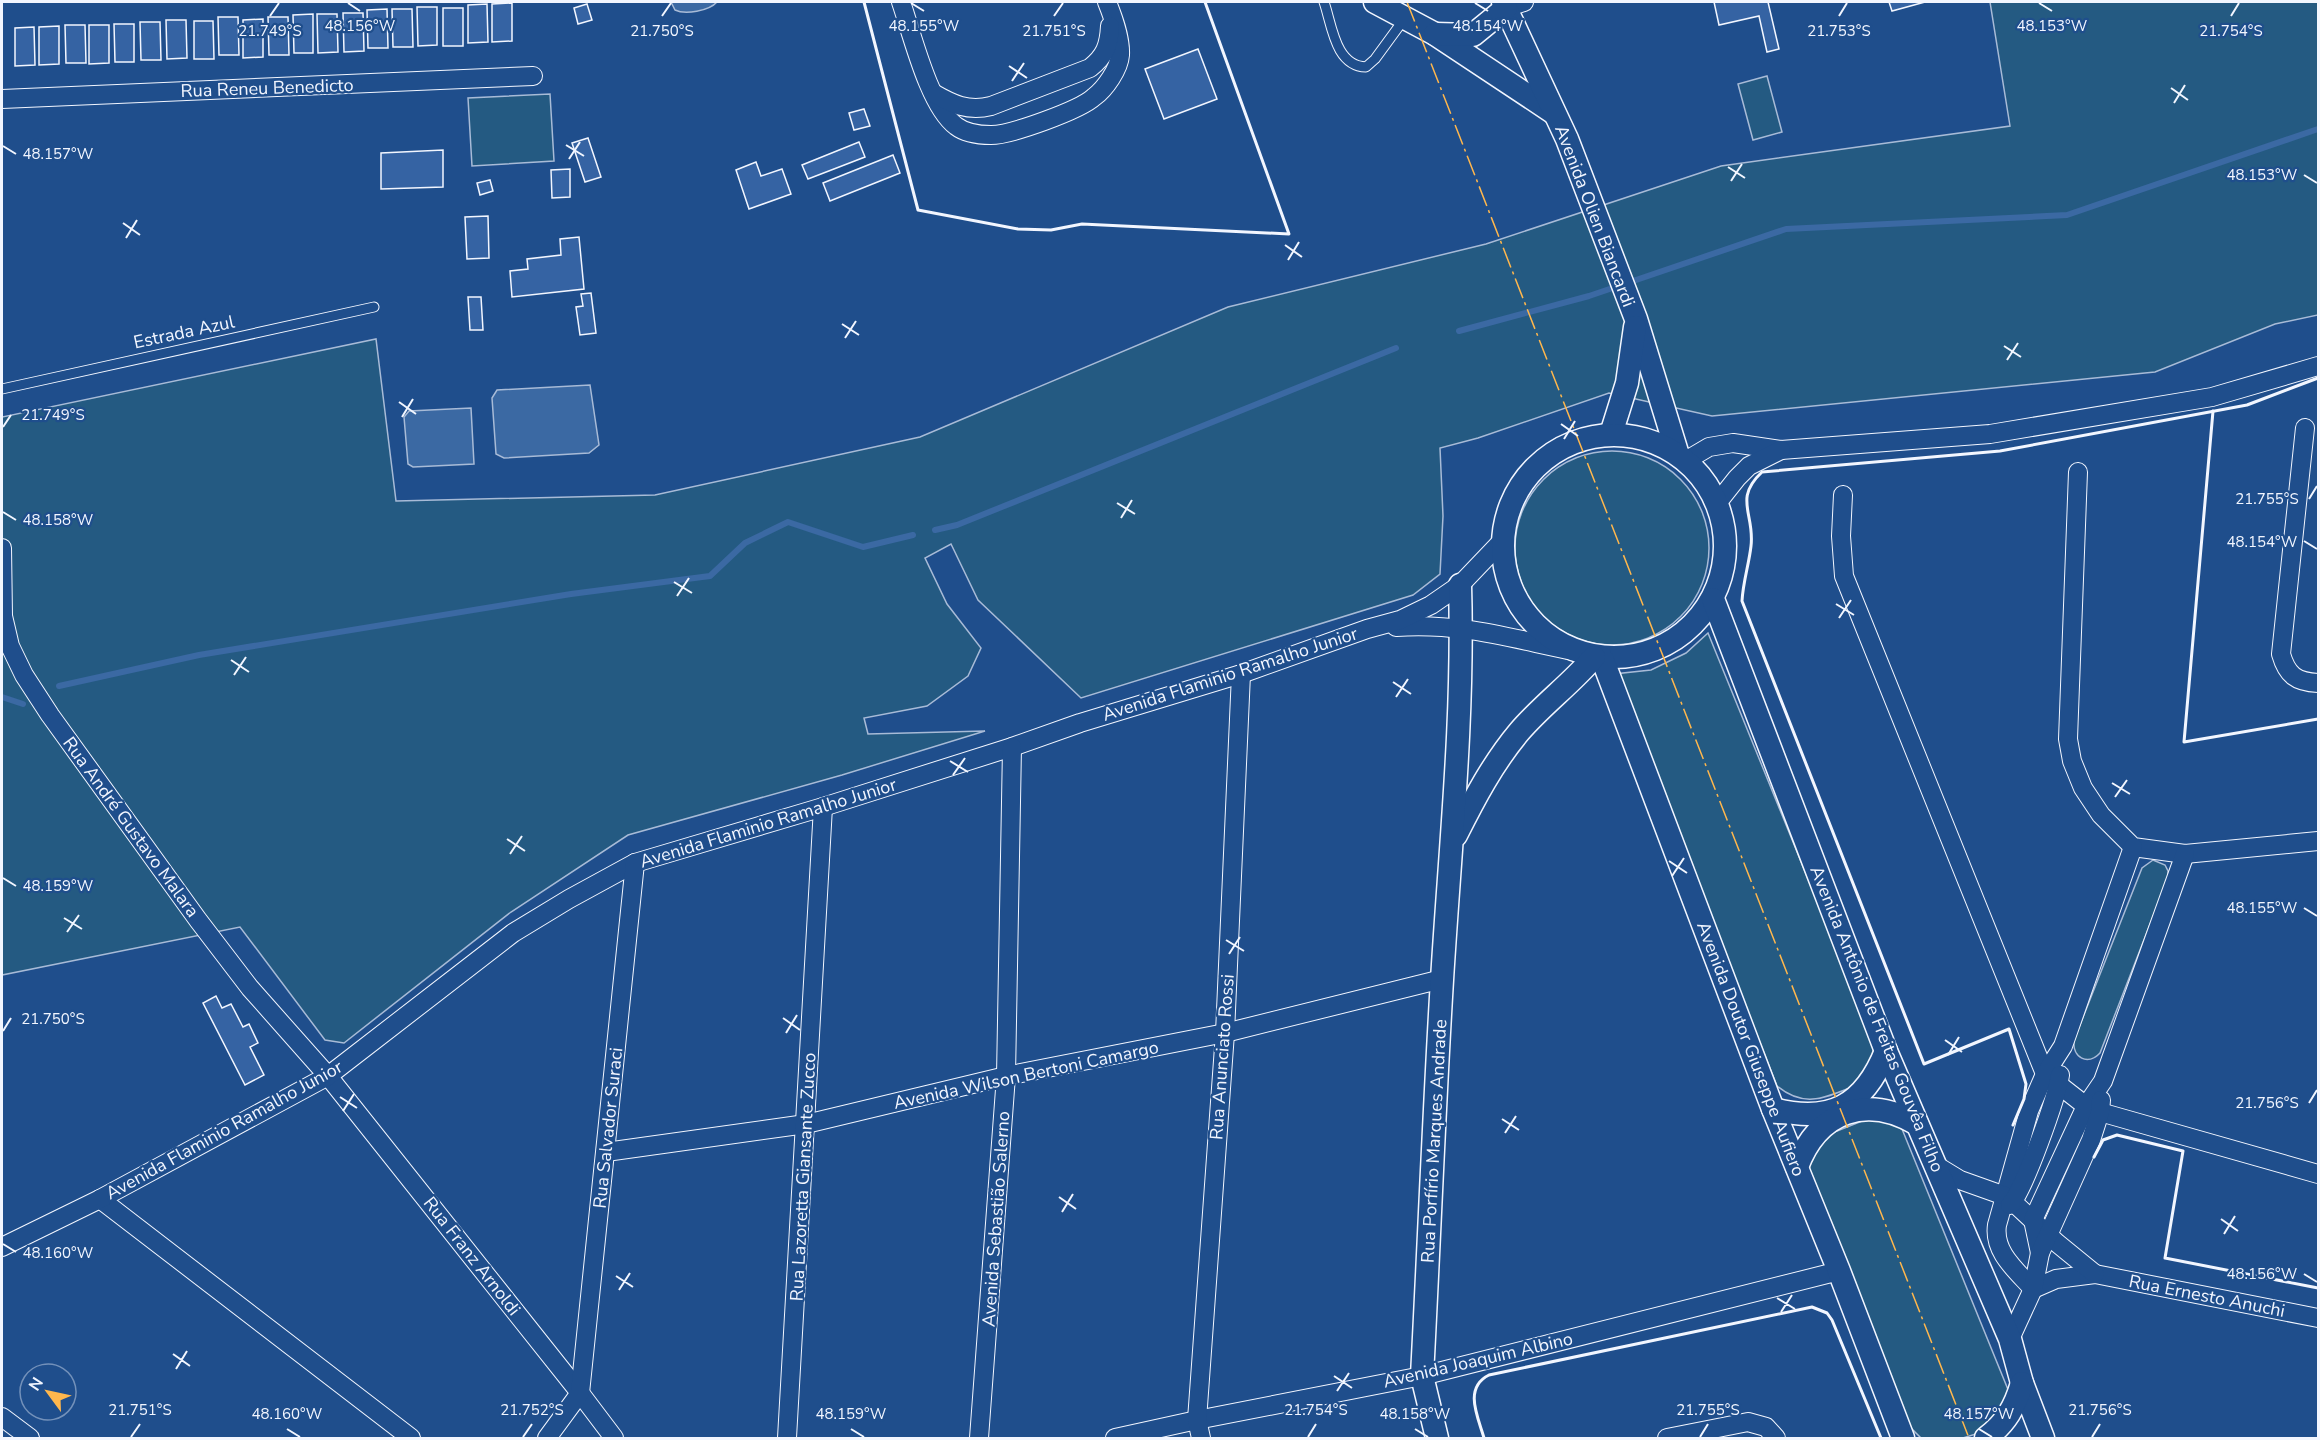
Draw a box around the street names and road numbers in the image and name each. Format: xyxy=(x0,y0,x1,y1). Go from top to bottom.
street label: Rua Reneu Benedicto xyxy=(180,73,354,103)
street label: Avenida Olien Biancardi xyxy=(1549,122,1641,310)
street label: Estrada Azul xyxy=(131,309,237,354)
street label: Avenida Flaminio Ramalho Junior xyxy=(1099,621,1361,727)
street label: Rua André Gustavo Malara xyxy=(57,732,205,922)
street label: Avenida Flaminio Ramalho Junior xyxy=(637,772,900,874)
street label: Avenida Antônio de Freitas Gouvêa Filho xyxy=(1804,862,1950,1176)
street label: Avenida Doutor Giuseppe Aufiero xyxy=(1691,918,1811,1180)
street label: Rua Anunciato Rossi xyxy=(1204,973,1240,1141)
street label: Rua Porfírio Marques Andrade xyxy=(1416,1018,1452,1264)
street label: Avenida Wilson Bertoni Camargo xyxy=(891,1035,1161,1115)
street label: Rua Salvador Suraci xyxy=(588,1046,628,1210)
street label: Rua Lazoretta Giansante Zucco xyxy=(785,1052,821,1302)
street label: Avenida Flaminio Ramalho Junior xyxy=(101,1054,347,1205)
street label: Avenida Sebastião Salerno xyxy=(976,1110,1016,1328)
street label: Rua Franz Arnoldi xyxy=(418,1192,526,1320)
street label: Rua Ernesto Anuchi xyxy=(2127,1269,2287,1323)
street label: Avenida Joaquim Albino xyxy=(1381,1326,1575,1394)

